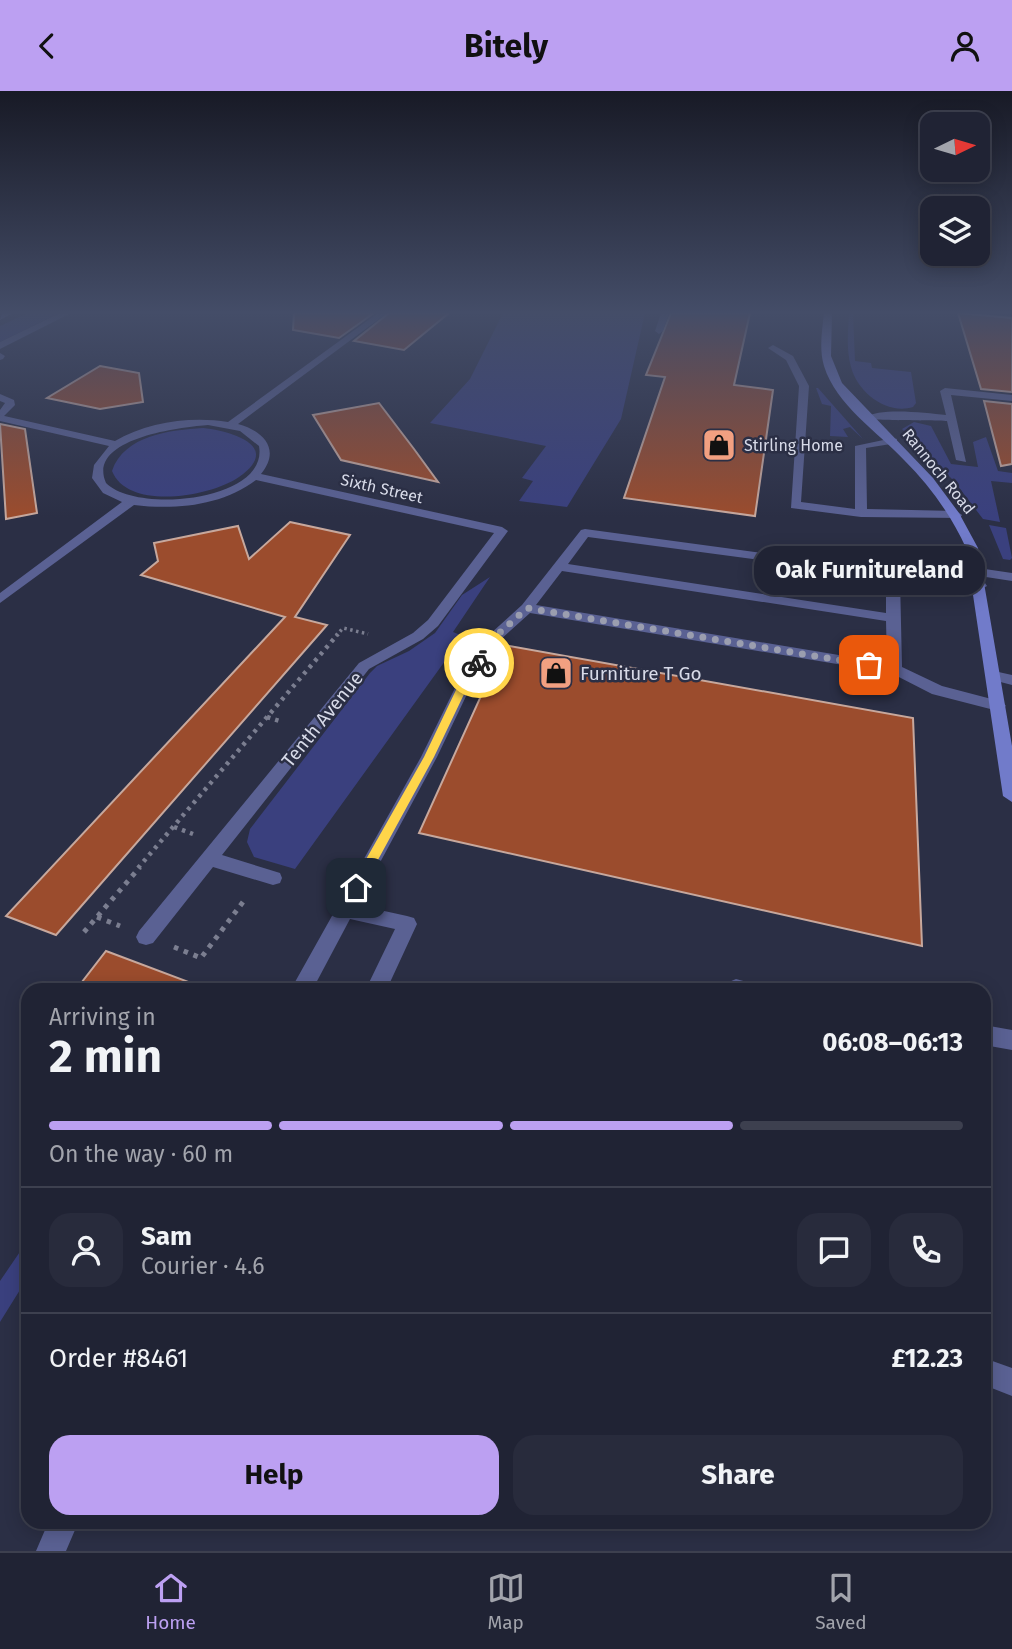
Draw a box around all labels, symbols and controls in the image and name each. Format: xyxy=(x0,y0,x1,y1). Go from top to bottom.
icon: back xyxy=(28,27,66,65)
text: Bitely xyxy=(464,27,548,65)
icon: person xyxy=(946,27,984,65)
north arrow xyxy=(920,112,990,182)
map controls xyxy=(920,112,990,266)
button: layers xyxy=(920,196,990,266)
street label: Rannoch Road xyxy=(898,425,979,518)
shop icon: Stirling Home xyxy=(700,426,738,464)
place label: Stirling Home xyxy=(744,436,843,455)
street label: Sixth Street xyxy=(339,470,425,507)
callout: Oak Furnitureland xyxy=(754,546,984,595)
text: Oak Furnitureland xyxy=(775,556,964,584)
courier xyxy=(444,628,514,698)
pin xyxy=(839,635,899,695)
icon: bike xyxy=(460,644,498,682)
icon: bag xyxy=(850,646,888,684)
shop icon: Furniture T Go xyxy=(537,654,575,692)
place label: Furniture T Go xyxy=(580,662,702,685)
street label: Tenth Avenue xyxy=(277,667,368,772)
pin xyxy=(326,858,386,918)
icon: home xyxy=(337,869,375,907)
text: Arriving in xyxy=(49,1003,156,1031)
text: 06:08–06:13 xyxy=(822,1027,963,1058)
text: 2 min xyxy=(49,1029,162,1084)
text: On the way · 60 m xyxy=(49,1140,233,1168)
button: person xyxy=(49,1213,123,1287)
button: chat xyxy=(797,1213,871,1287)
button: phone xyxy=(889,1213,963,1287)
text: Sam xyxy=(141,1221,192,1252)
text: Courier · 4.6 xyxy=(141,1252,265,1280)
text: Order #8461 xyxy=(49,1343,188,1374)
text: £12.23 xyxy=(891,1343,963,1374)
button: Help xyxy=(49,1435,499,1515)
button: Share xyxy=(513,1435,963,1515)
tab: Home xyxy=(145,1569,196,1634)
tab: Map xyxy=(487,1569,525,1634)
tab: Saved xyxy=(815,1569,867,1634)

